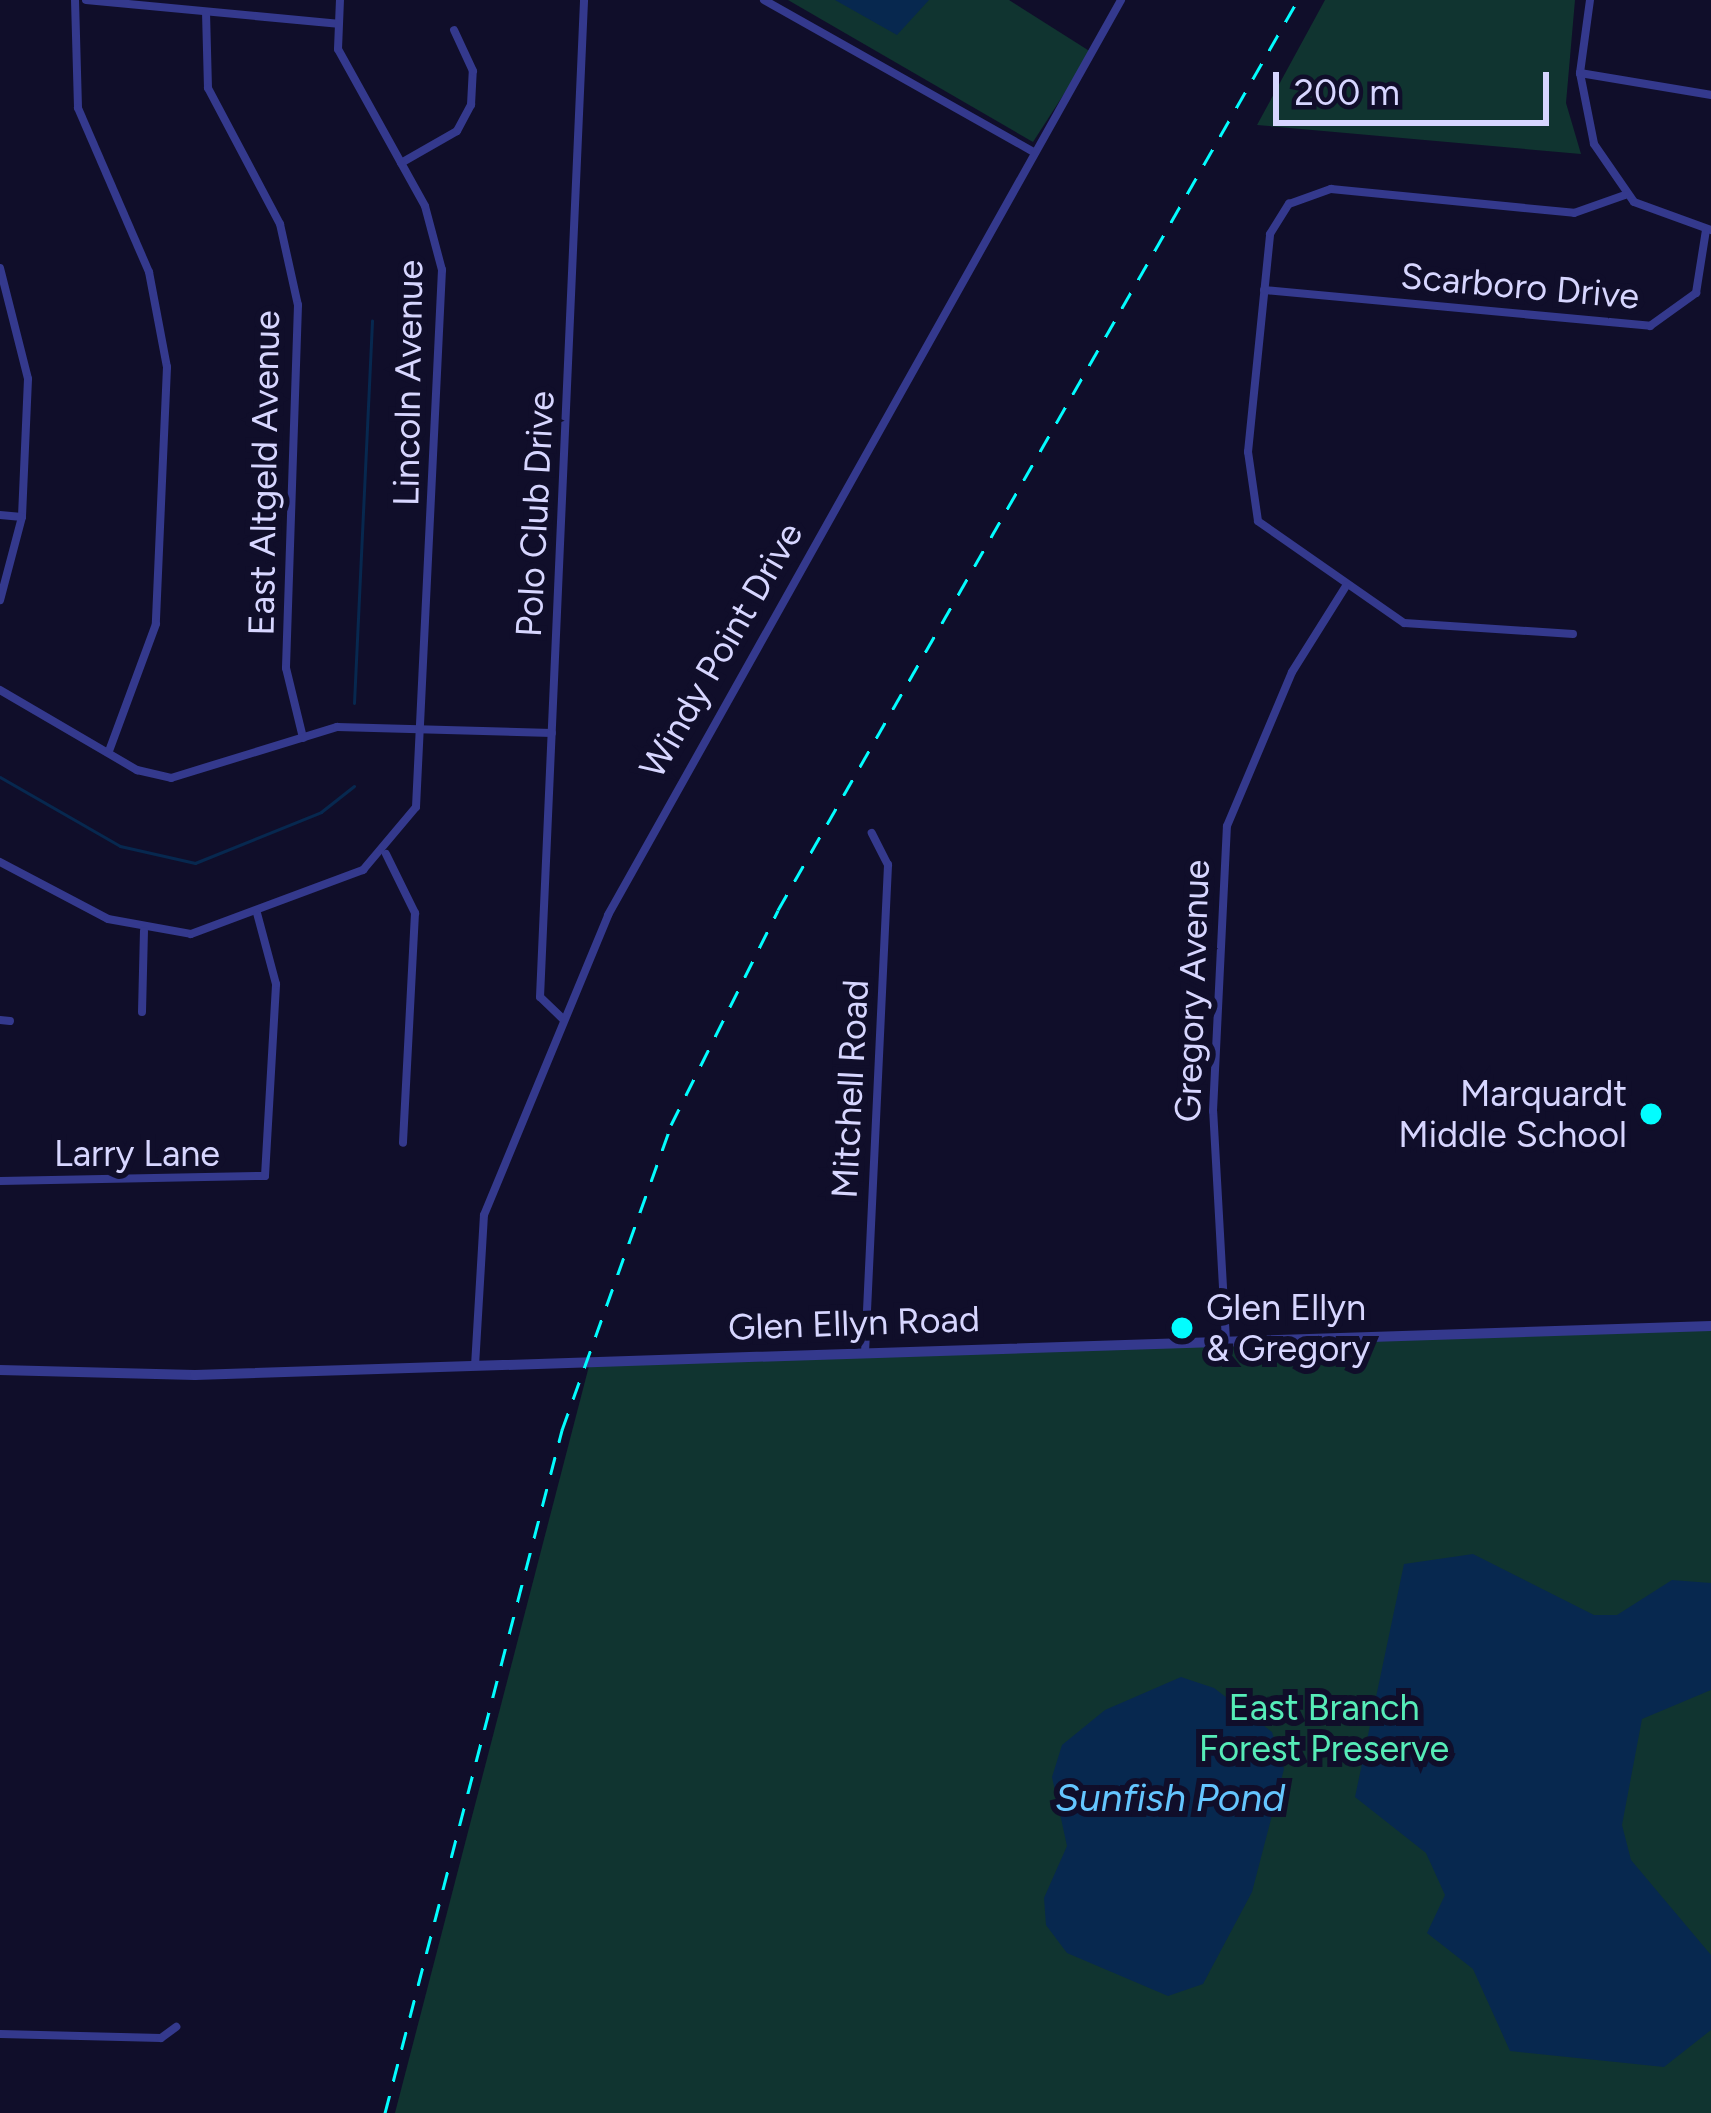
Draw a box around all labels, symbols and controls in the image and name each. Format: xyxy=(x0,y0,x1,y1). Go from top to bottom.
scale bar xyxy=(1279,48,1555,122)
text: 200 m xyxy=(1294,71,1400,114)
street label: Scarboro Drive xyxy=(1399,254,1641,318)
street label: Lincoln Avenue xyxy=(384,260,432,506)
street label: East Altgeld Avenue xyxy=(240,310,288,636)
street label: Polo Club Drive xyxy=(507,390,563,638)
street label: Windy Point Drive xyxy=(630,515,812,785)
street label: Gregory Avenue xyxy=(1166,859,1218,1123)
street label: Mitchell Road xyxy=(823,978,877,1200)
place label: Marquardt Middle School xyxy=(1398,1071,1627,1156)
marker: Marquardt Middle School xyxy=(1638,1101,1664,1127)
street label: Larry Lane xyxy=(54,1132,220,1176)
place label: Glen Ellyn & Gregory xyxy=(1206,1285,1370,1370)
street label: Glen Ellyn Road xyxy=(727,1297,981,1349)
marker: Glen Ellyn & Gregory xyxy=(1169,1315,1195,1341)
park label: East Branch Forest Preserve xyxy=(1199,1685,1449,1770)
water label: Sunfish Pond xyxy=(1055,1775,1285,1821)

